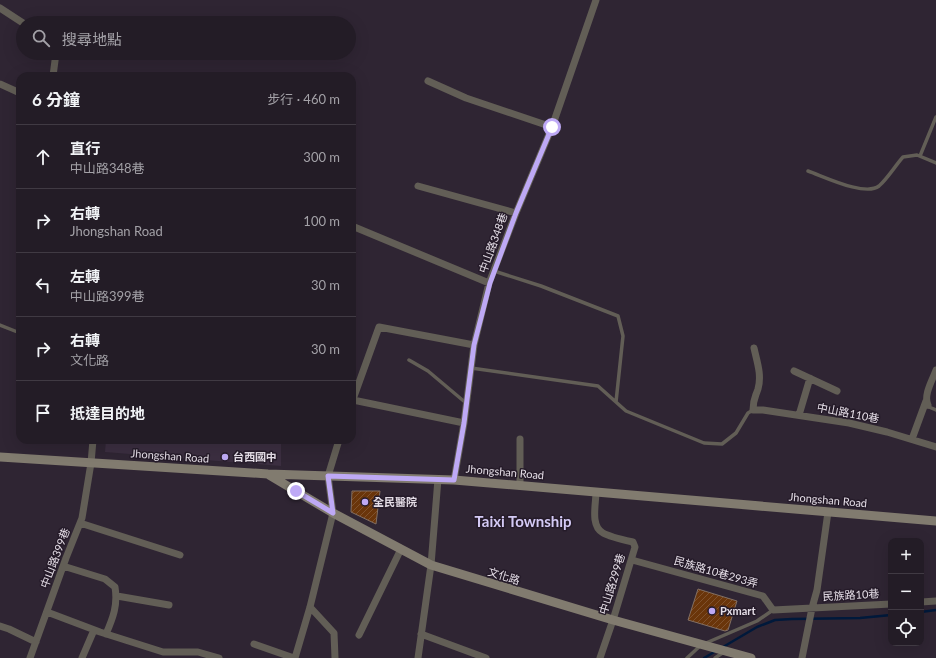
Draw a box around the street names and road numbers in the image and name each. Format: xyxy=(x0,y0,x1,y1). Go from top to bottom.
street label: 中山路348巷 xyxy=(476,211,509,275)
street label: 中山路110巷 xyxy=(816,400,880,425)
street label: Jhongshan Road xyxy=(130,446,210,465)
street label: Jhongshan Road xyxy=(465,462,545,481)
street label: Jhongshan Road xyxy=(788,490,868,509)
street label: 中山路399巷 xyxy=(37,526,72,590)
street label: 中山路299巷 xyxy=(596,552,627,616)
street label: 民族路10巷293弄 xyxy=(673,553,760,590)
street label: 文化路 xyxy=(486,564,522,587)
street label: 民族路10巷 xyxy=(822,587,880,602)

